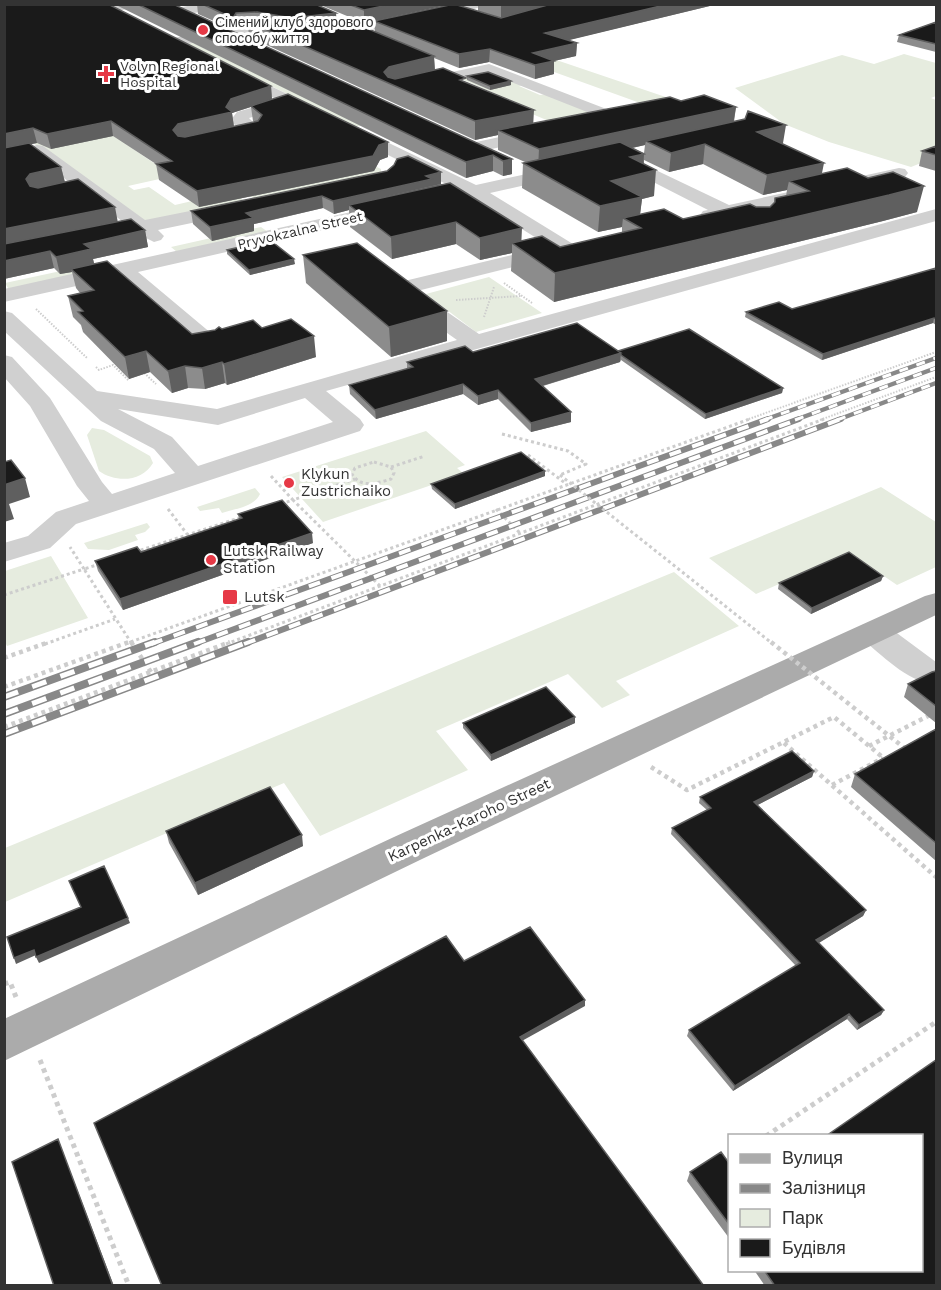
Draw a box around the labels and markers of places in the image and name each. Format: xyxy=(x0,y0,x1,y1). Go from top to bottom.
place label: Сімений клуб здорового способу життя xyxy=(215,14,374,46)
marker: Сімений клуб здорового способу життя xyxy=(196,23,210,37)
place label: Volyn Regional Hospital xyxy=(120,58,220,90)
marker: Volyn Regional Hospital xyxy=(97,65,115,83)
place label: Klykun Zustrichaiko xyxy=(301,465,391,500)
marker: Klykun Zustrichaiko xyxy=(282,476,296,490)
place label: Lutsk Railway Station xyxy=(223,542,324,577)
marker: Lutsk Railway Station xyxy=(204,553,218,567)
marker: Lutsk xyxy=(221,588,239,606)
place label: Lutsk xyxy=(244,588,285,606)

